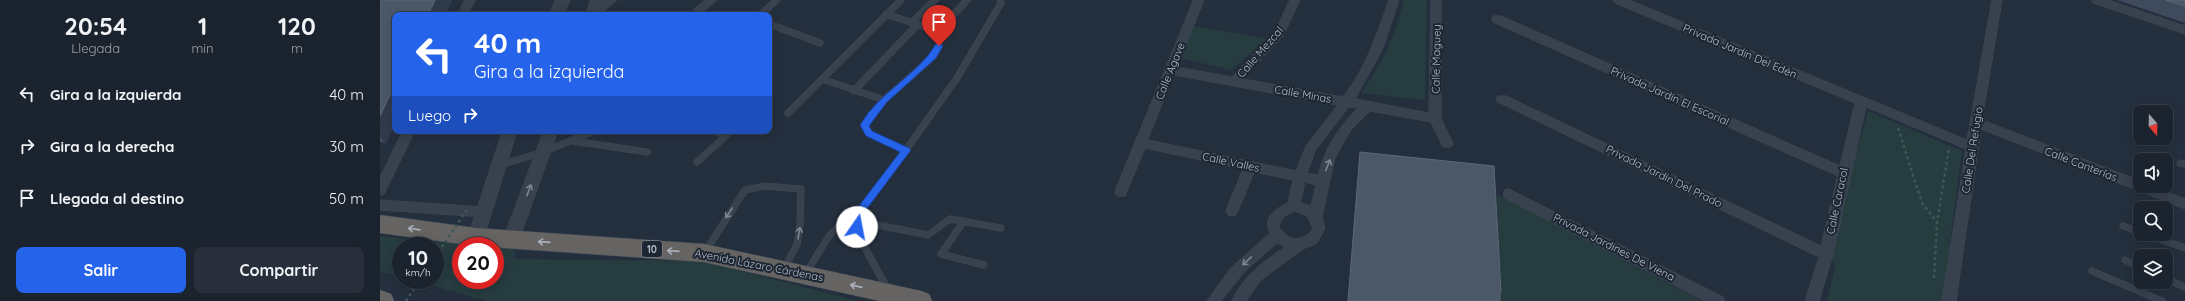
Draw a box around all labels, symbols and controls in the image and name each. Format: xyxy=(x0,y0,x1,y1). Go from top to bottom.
pin xyxy=(922,5,956,46)
text: 20:54 xyxy=(64,11,127,41)
text: 1 xyxy=(198,11,207,41)
text: 120 xyxy=(278,11,316,41)
icon: arrive xyxy=(928,11,950,33)
street label: Privada Jardín Del Edén xyxy=(1681,21,1799,81)
street label: Calle Mezcal xyxy=(1234,23,1286,81)
street label: Calle Maguey xyxy=(1428,24,1444,94)
text: 40 m xyxy=(474,25,541,60)
icon: left xyxy=(408,28,460,80)
text: Llegada xyxy=(71,40,120,56)
text: min xyxy=(191,40,214,56)
text: m xyxy=(291,40,303,56)
street label: Calle Agave xyxy=(1152,40,1188,102)
text: Gira a la izquierda xyxy=(474,60,625,83)
street label: Privada Jardín El Escorial xyxy=(1608,63,1732,129)
street label: Calle Minas xyxy=(1273,82,1333,106)
icon: left xyxy=(16,83,38,105)
text: Gira a la izquierda xyxy=(50,85,182,104)
text: 40 m xyxy=(329,85,364,104)
icon: right xyxy=(459,104,481,126)
street label: Calle Del Refugio xyxy=(1958,105,1986,194)
north arrow xyxy=(2133,105,2173,145)
map controls xyxy=(2133,105,2173,289)
text: Luego xyxy=(408,106,451,125)
icon: right xyxy=(16,135,38,157)
text: Gira a la derecha xyxy=(50,137,175,156)
text: 30 m xyxy=(329,137,364,156)
street label: Privada Jardín Del Prado xyxy=(1604,142,1725,210)
street label: Calle Canterías xyxy=(2043,144,2119,184)
street label: Calle Valles xyxy=(1201,149,1261,175)
button: sound xyxy=(2133,153,2173,193)
one-way arrow xyxy=(1325,159,1332,171)
street label: Calle Caracol xyxy=(1823,167,1851,235)
one-way arrow xyxy=(526,184,534,196)
icon: arrive xyxy=(16,187,38,209)
text: Llegada al destino xyxy=(50,189,184,208)
text: 50 m xyxy=(329,189,364,208)
button: search xyxy=(2133,201,2173,241)
position arrow xyxy=(836,206,878,248)
one-way arrow xyxy=(725,207,733,218)
street label: Privada Jardines De Viena xyxy=(1551,210,1677,284)
one-way arrow xyxy=(408,225,421,233)
one-way arrow xyxy=(795,227,803,240)
speed limit sign: 20 xyxy=(452,237,504,289)
one-way arrow xyxy=(538,238,551,245)
road number: 10 xyxy=(642,241,662,257)
text: 10 xyxy=(408,245,428,270)
street label: Avenida Lázaro Cárdenas xyxy=(693,246,825,284)
button: Salir xyxy=(16,247,186,293)
button: Compartir xyxy=(194,247,364,293)
one-way arrow xyxy=(667,247,680,254)
button: layers xyxy=(2133,249,2173,289)
one-way arrow xyxy=(1242,257,1252,266)
text: km/h xyxy=(405,266,431,279)
one-way arrow xyxy=(849,281,862,289)

